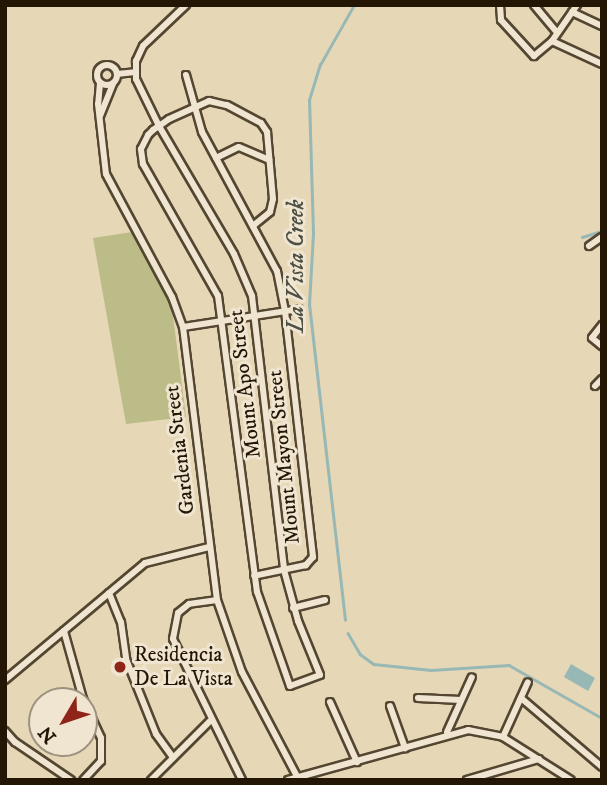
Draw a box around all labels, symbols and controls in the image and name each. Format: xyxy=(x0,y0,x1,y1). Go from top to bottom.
water label: La Vista Creek xyxy=(283,200,311,332)
street label: Mount Apo Street xyxy=(223,308,267,460)
street label: Mount Mayon Street xyxy=(262,369,306,545)
street label: Gardenia Street xyxy=(160,384,200,516)
place label: Residencia De La Vista xyxy=(134,642,233,692)
marker: Residencia De La Vista xyxy=(112,659,128,675)
north arrow xyxy=(28,687,98,757)
text: N xyxy=(34,721,62,748)

